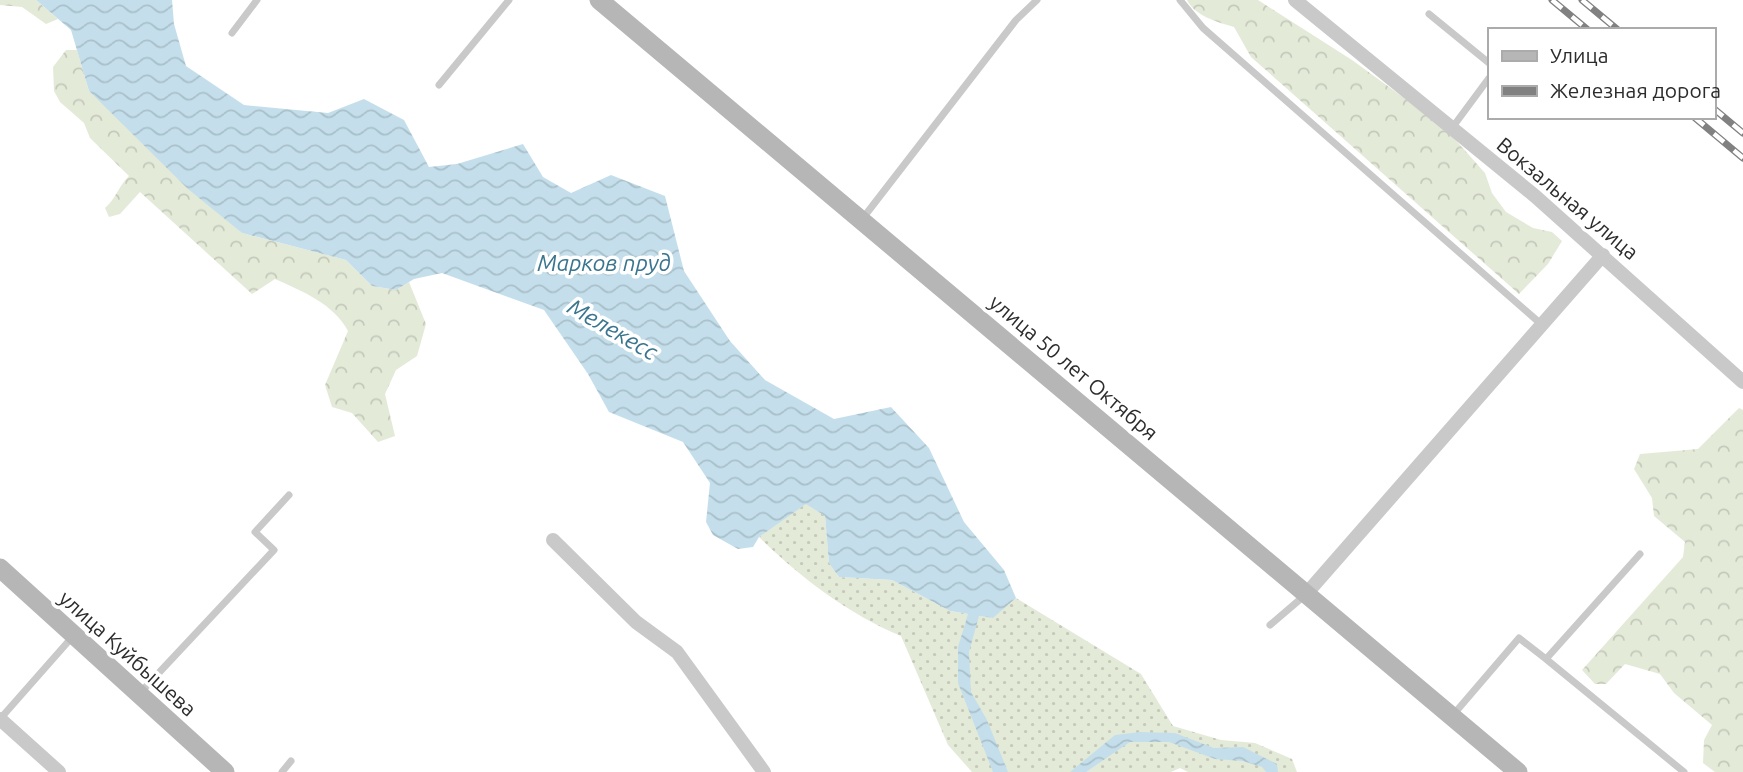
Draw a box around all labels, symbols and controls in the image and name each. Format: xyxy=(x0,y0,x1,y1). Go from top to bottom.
legend xyxy=(1488,28,1715,119)
text: Улица xyxy=(1550,43,1608,67)
text: Железная дорога xyxy=(1550,78,1721,102)
street label: Вокзальная улица xyxy=(1492,132,1644,264)
water label: Марков пруд xyxy=(537,250,671,275)
street label: улица 50 лет Октября xyxy=(985,290,1163,444)
water label: Мелекесс xyxy=(564,293,663,365)
street label: улица Куйбышева xyxy=(55,585,201,721)

